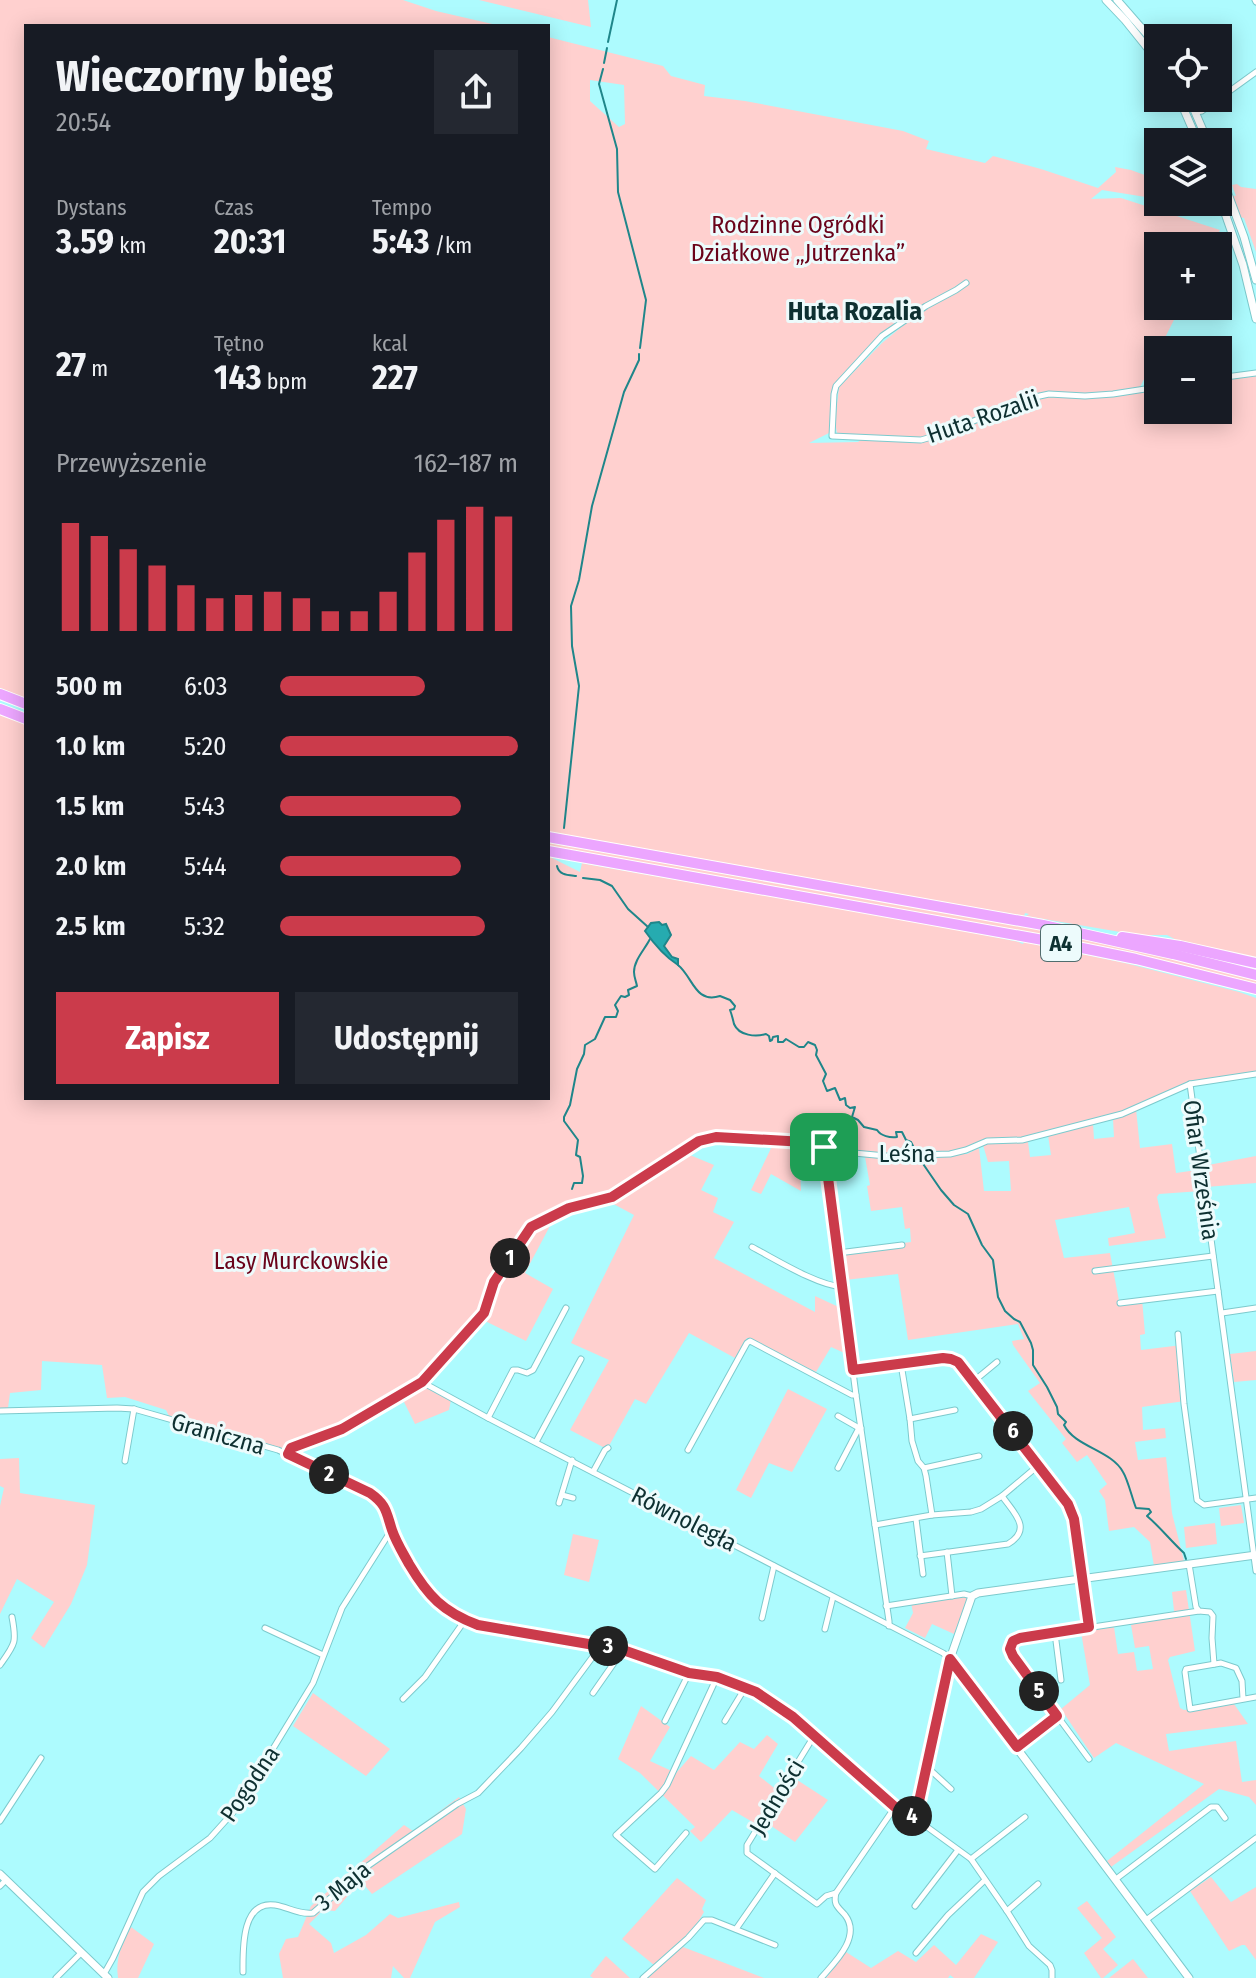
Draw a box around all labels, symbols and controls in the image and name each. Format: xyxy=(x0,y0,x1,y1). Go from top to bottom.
map controls xyxy=(1144,24,1232,424)
button: locate xyxy=(1144,24,1232,112)
text: Wieczorny bieg xyxy=(56,50,333,103)
button: share xyxy=(434,50,518,134)
text: 20:54 xyxy=(56,107,111,138)
button: layers xyxy=(1144,128,1232,216)
text: Dystans xyxy=(56,194,127,221)
text: Czas xyxy=(214,194,254,221)
text: Tempo xyxy=(372,194,432,221)
park label: Rodzinne Ogródki Działkowe „Jutrzenka” xyxy=(691,211,905,267)
text: 3.59 xyxy=(56,221,114,262)
text: 20:31 xyxy=(214,221,286,262)
text: 5:43 xyxy=(372,221,430,262)
text: km xyxy=(114,232,146,259)
text: /km xyxy=(430,232,472,259)
button: + xyxy=(1144,232,1232,320)
district label: Huta Rozalia xyxy=(788,296,922,327)
text: Tętno xyxy=(214,330,264,357)
text: kcal xyxy=(372,330,408,357)
button: − xyxy=(1144,336,1232,424)
text: 27 xyxy=(56,344,86,385)
text: m xyxy=(86,355,108,382)
text: 143 xyxy=(214,357,262,398)
text: 227 xyxy=(372,357,418,398)
text: bpm xyxy=(262,368,307,395)
street label: Huta Rozalii xyxy=(923,385,1043,449)
text: Przewyższenie xyxy=(56,448,207,479)
text: 162–187 m xyxy=(414,448,518,479)
text: 500 m xyxy=(56,671,122,702)
text: 6:03 xyxy=(184,671,227,702)
text: 1.0 km xyxy=(56,731,125,762)
text: 5:20 xyxy=(184,731,226,762)
text: 1.5 km xyxy=(56,791,124,822)
text: 5:43 xyxy=(184,791,225,822)
text: 2.0 km xyxy=(56,851,126,882)
text: 5:44 xyxy=(184,851,226,882)
text: 2.5 km xyxy=(56,911,126,942)
text: 5:32 xyxy=(184,911,225,942)
road number: A4 xyxy=(1041,925,1081,961)
button: Zapisz xyxy=(56,992,279,1084)
button: Udostępnij xyxy=(295,992,518,1084)
street label: Ofiar Września xyxy=(1177,1098,1225,1242)
pin xyxy=(790,1113,858,1181)
icon: arrive xyxy=(802,1125,846,1169)
street label: Leśna xyxy=(879,1140,935,1168)
pin: 1 xyxy=(490,1238,530,1278)
text: 1 xyxy=(505,1244,515,1271)
park label: Lasy Murckowskie xyxy=(214,1247,388,1275)
street label: Graniczna xyxy=(168,1407,268,1461)
pin: 6 xyxy=(993,1411,1033,1451)
text: 6 xyxy=(1007,1417,1019,1444)
pin: 2 xyxy=(309,1454,349,1494)
text: 2 xyxy=(324,1460,334,1487)
street label: Równoległa xyxy=(627,1481,741,1557)
pin: 3 xyxy=(588,1626,628,1666)
text: 3 xyxy=(603,1632,613,1659)
pin: 5 xyxy=(1019,1671,1059,1711)
text: 5 xyxy=(1034,1677,1044,1704)
street label: Pogodna xyxy=(215,1741,285,1827)
street label: Jedności xyxy=(744,1754,810,1840)
pin: 4 xyxy=(892,1796,932,1836)
text: 4 xyxy=(906,1802,918,1829)
street label: 3 Maja xyxy=(310,1855,376,1917)

